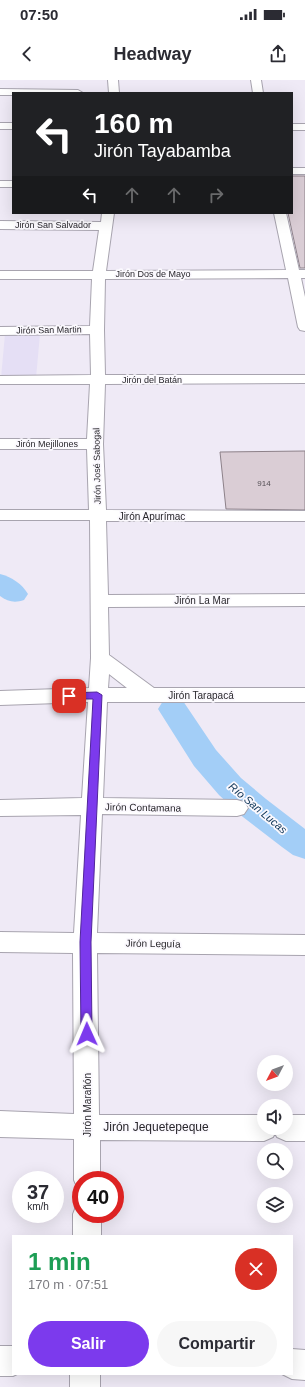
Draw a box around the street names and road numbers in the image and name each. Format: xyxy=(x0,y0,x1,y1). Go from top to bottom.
street label: Jirón San Salvador xyxy=(15,220,91,230)
street label: Jirón Dos de Mayo xyxy=(115,269,191,279)
street label: Jirón San Martin xyxy=(16,324,82,336)
street label: Jirón del Batán xyxy=(122,375,182,385)
street label: Jirón José Sabogal xyxy=(91,428,103,504)
street label: Jirón Mejillones xyxy=(16,439,79,449)
street label: Jirón Apurímac xyxy=(119,511,185,522)
street label: Jirón La Mar xyxy=(174,595,230,606)
street label: Jirón Tarapacá xyxy=(168,690,234,701)
street label: Jirón Contamana xyxy=(105,801,182,814)
street label: Jirón Leguía xyxy=(125,938,181,949)
street label: Jirón Marañón xyxy=(82,1073,93,1137)
street label: Jirón Jequetepeque xyxy=(103,1120,209,1134)

